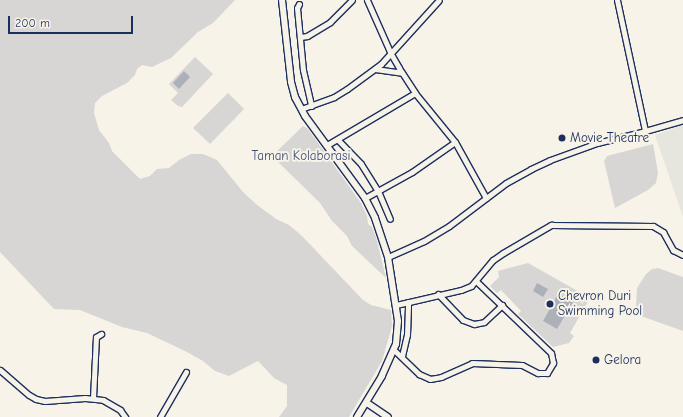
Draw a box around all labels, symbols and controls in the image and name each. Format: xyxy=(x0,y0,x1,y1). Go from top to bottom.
scale bar xyxy=(10,8,135,34)
text: 200 m xyxy=(15,16,50,30)
place label: Movie Theatre xyxy=(570,130,649,146)
marker: Movie Theatre xyxy=(557,133,567,143)
park label: Taman Kolaborasi xyxy=(252,148,350,164)
place label: Chevron Duri Swimming Pool xyxy=(558,289,642,320)
marker: Chevron Duri Swimming Pool xyxy=(545,299,555,309)
place label: Gelora xyxy=(604,352,641,368)
marker: Gelora xyxy=(591,355,601,365)

